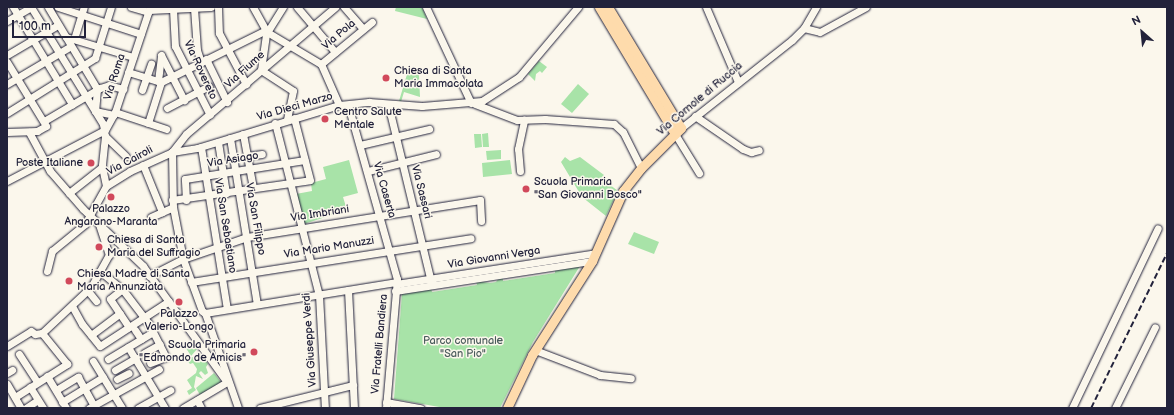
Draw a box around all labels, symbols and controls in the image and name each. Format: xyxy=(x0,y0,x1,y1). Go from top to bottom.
scale bar xyxy=(14,12,88,38)
north arrow xyxy=(1122,12,1162,52)
text: N xyxy=(1130,13,1143,29)
street label: Via Pola xyxy=(319,17,359,53)
text: 100 m xyxy=(19,19,51,34)
street label: Via Rovereto xyxy=(181,38,219,102)
street label: Via Fiume xyxy=(222,49,268,91)
street label: Via Roma xyxy=(101,52,129,102)
street label: Via Cornole di Ruccia xyxy=(655,59,745,139)
place label: Chiesa di Santa Maria Immacolata xyxy=(394,65,483,91)
marker: Chiesa di Santa Maria Immacolata xyxy=(381,73,391,83)
street label: Via Dieci Marzo xyxy=(256,90,334,124)
place label: Centro Salute Mentale xyxy=(334,106,402,132)
marker: Centro Salute Mentale xyxy=(319,113,331,125)
street label: Via Cairoli xyxy=(105,143,155,179)
street label: Via Asiago xyxy=(206,149,260,171)
place label: Poste Italiane xyxy=(16,156,83,170)
marker: Poste Italiane xyxy=(86,158,96,168)
street label: Via Caserta xyxy=(370,160,398,220)
street label: Via Sassari xyxy=(408,164,434,220)
place label: Scuola Primaria "San Giovanni Bosco" xyxy=(534,176,642,202)
street label: Via San Sebastiano xyxy=(211,177,239,275)
street label: Via San Filippo xyxy=(242,182,268,256)
marker: Scuola Primaria "San Giovanni Bosco" xyxy=(521,184,531,194)
marker: Palazzo Angarano-Maranta xyxy=(106,192,116,202)
place label: Palazzo Angarano-Maranta xyxy=(64,203,158,229)
street label: Via Imbriani xyxy=(290,203,350,225)
place label: Chiesa di Santa Maria del Suffragio xyxy=(107,234,201,260)
street label: Via Mario Manuzzi xyxy=(283,234,375,262)
marker: Chiesa di Santa Maria del Suffragio xyxy=(94,242,104,252)
street label: Via Giovanni Verga xyxy=(447,244,541,272)
place label: Chiesa Madre di Santa Maria Annunziata xyxy=(77,268,190,294)
marker: Chiesa Madre di Santa Maria Annunziata xyxy=(64,276,74,286)
street label: Via Giuseppe Verdi xyxy=(300,292,320,388)
street label: Via Fratelli Bandiera xyxy=(369,293,391,395)
marker: Palazzo Valerio-Longo xyxy=(174,297,184,307)
place label: Palazzo Valerio-Longo xyxy=(145,308,213,334)
park label: Parco comunale "San Pio" xyxy=(423,335,503,361)
place label: Scuola Primaria "Edmondo de Amicis" xyxy=(139,339,246,365)
marker: Scuola Primaria "Edmondo de Amicis" xyxy=(249,347,259,357)

